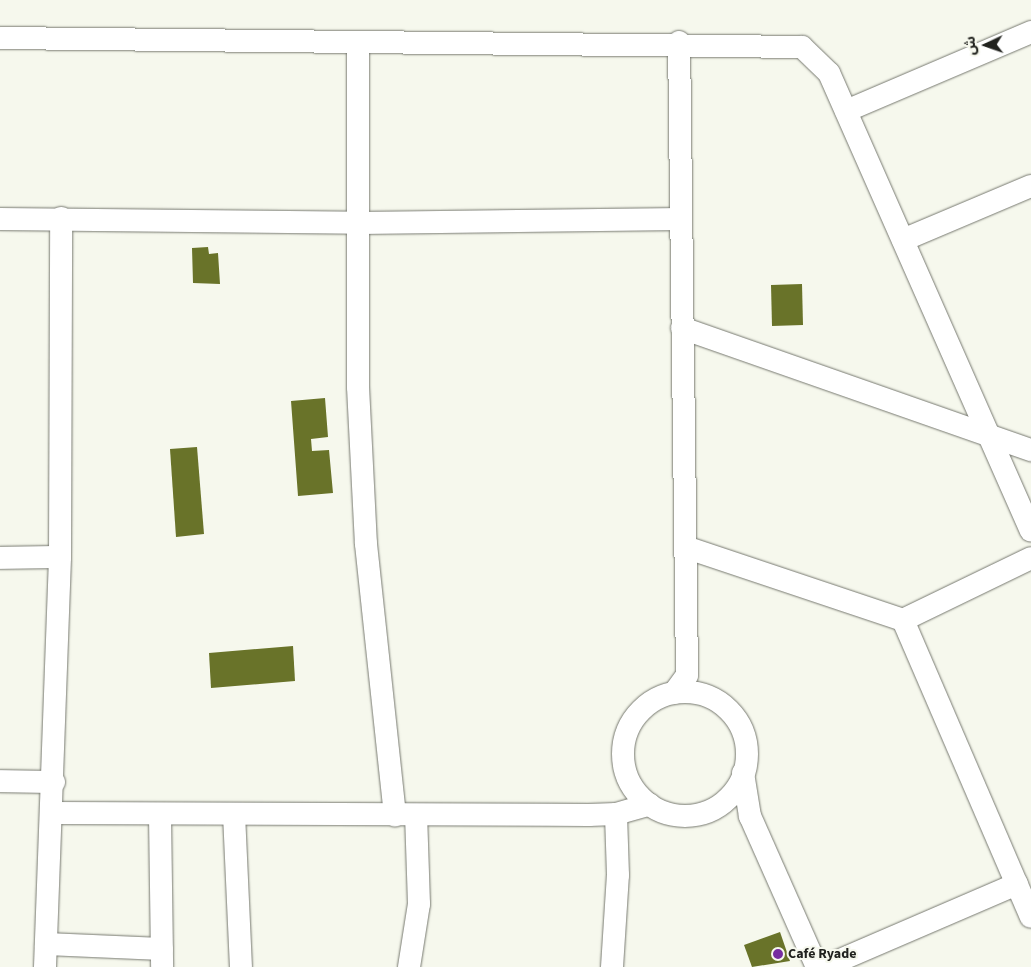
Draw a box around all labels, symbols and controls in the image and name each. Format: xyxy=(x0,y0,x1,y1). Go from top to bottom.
north arrow xyxy=(961,20,1011,70)
text: ش xyxy=(961,36,982,56)
place label: Café Ryade xyxy=(788,946,856,962)
marker: Café Ryade xyxy=(772,948,784,960)

